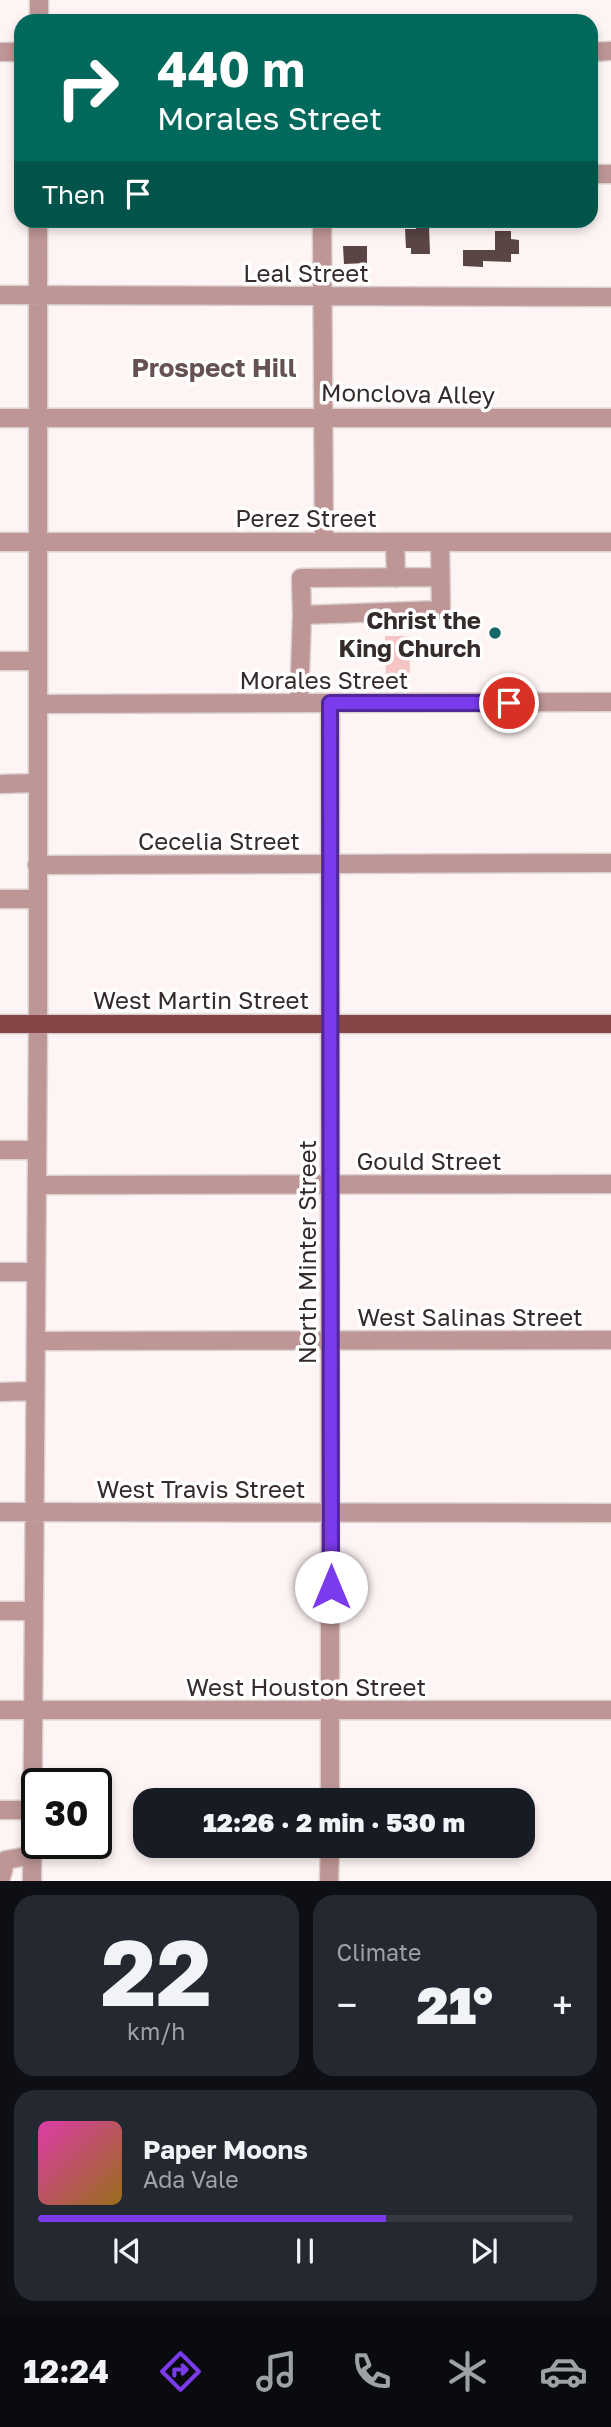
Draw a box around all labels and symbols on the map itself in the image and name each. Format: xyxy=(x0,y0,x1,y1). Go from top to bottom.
street label: Leal Street xyxy=(243,258,369,287)
district label: Prospect Hill xyxy=(132,352,297,383)
street label: Monclova Alley xyxy=(321,377,495,409)
street label: Perez Street xyxy=(235,503,377,532)
place label: Christ the King Church xyxy=(339,605,481,662)
marker: Christ the King Church xyxy=(487,625,503,641)
street label: Morales Street xyxy=(240,665,408,694)
pin xyxy=(479,673,539,733)
street label: Cecelia Street xyxy=(138,826,300,855)
street label: West Martin Street xyxy=(93,985,309,1014)
street label: North Minter Street xyxy=(292,1140,321,1364)
street label: Gould Street xyxy=(356,1146,502,1175)
street label: West Salinas Street xyxy=(357,1302,583,1331)
street label: West Travis Street xyxy=(97,1474,305,1503)
position arrow xyxy=(294,1550,368,1624)
street label: West Houston Street xyxy=(186,1672,426,1701)
speed limit sign: 30 xyxy=(21,1768,112,1859)

